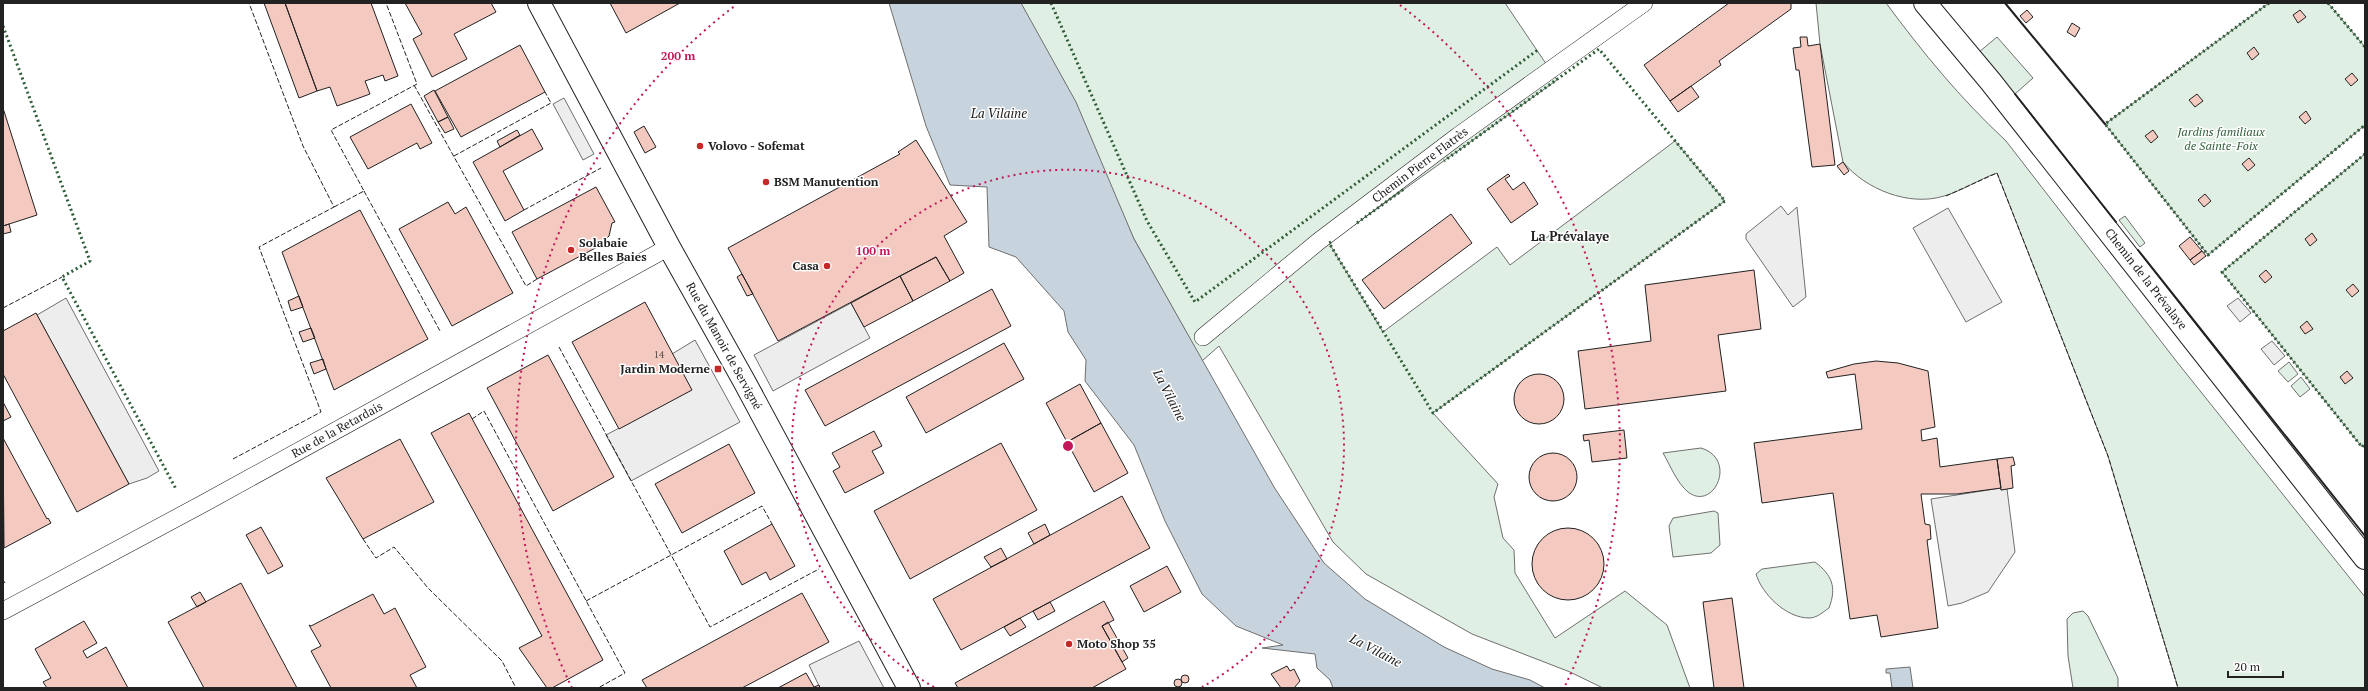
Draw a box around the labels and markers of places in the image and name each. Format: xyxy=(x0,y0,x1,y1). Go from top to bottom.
place label: Volovo - Sofemat xyxy=(708,138,805,153)
marker: Volovo - Sofemat xyxy=(695,141,705,151)
place label: BSM Manutention xyxy=(774,174,879,189)
marker: BSM Manutention xyxy=(761,177,771,187)
place label: Solabaie Belles Baies xyxy=(579,235,647,264)
marker: Solabaie Belles Baies xyxy=(566,245,576,255)
place label: Casa xyxy=(792,258,819,273)
marker: Casa xyxy=(822,261,832,271)
place label: Jardin Moderne xyxy=(620,361,711,376)
marker: Jardin Moderne xyxy=(713,364,723,374)
centre of rings xyxy=(1061,439,1075,453)
place label: Moto Shop 35 xyxy=(1077,636,1156,651)
marker: Moto Shop 35 xyxy=(1064,639,1074,649)

